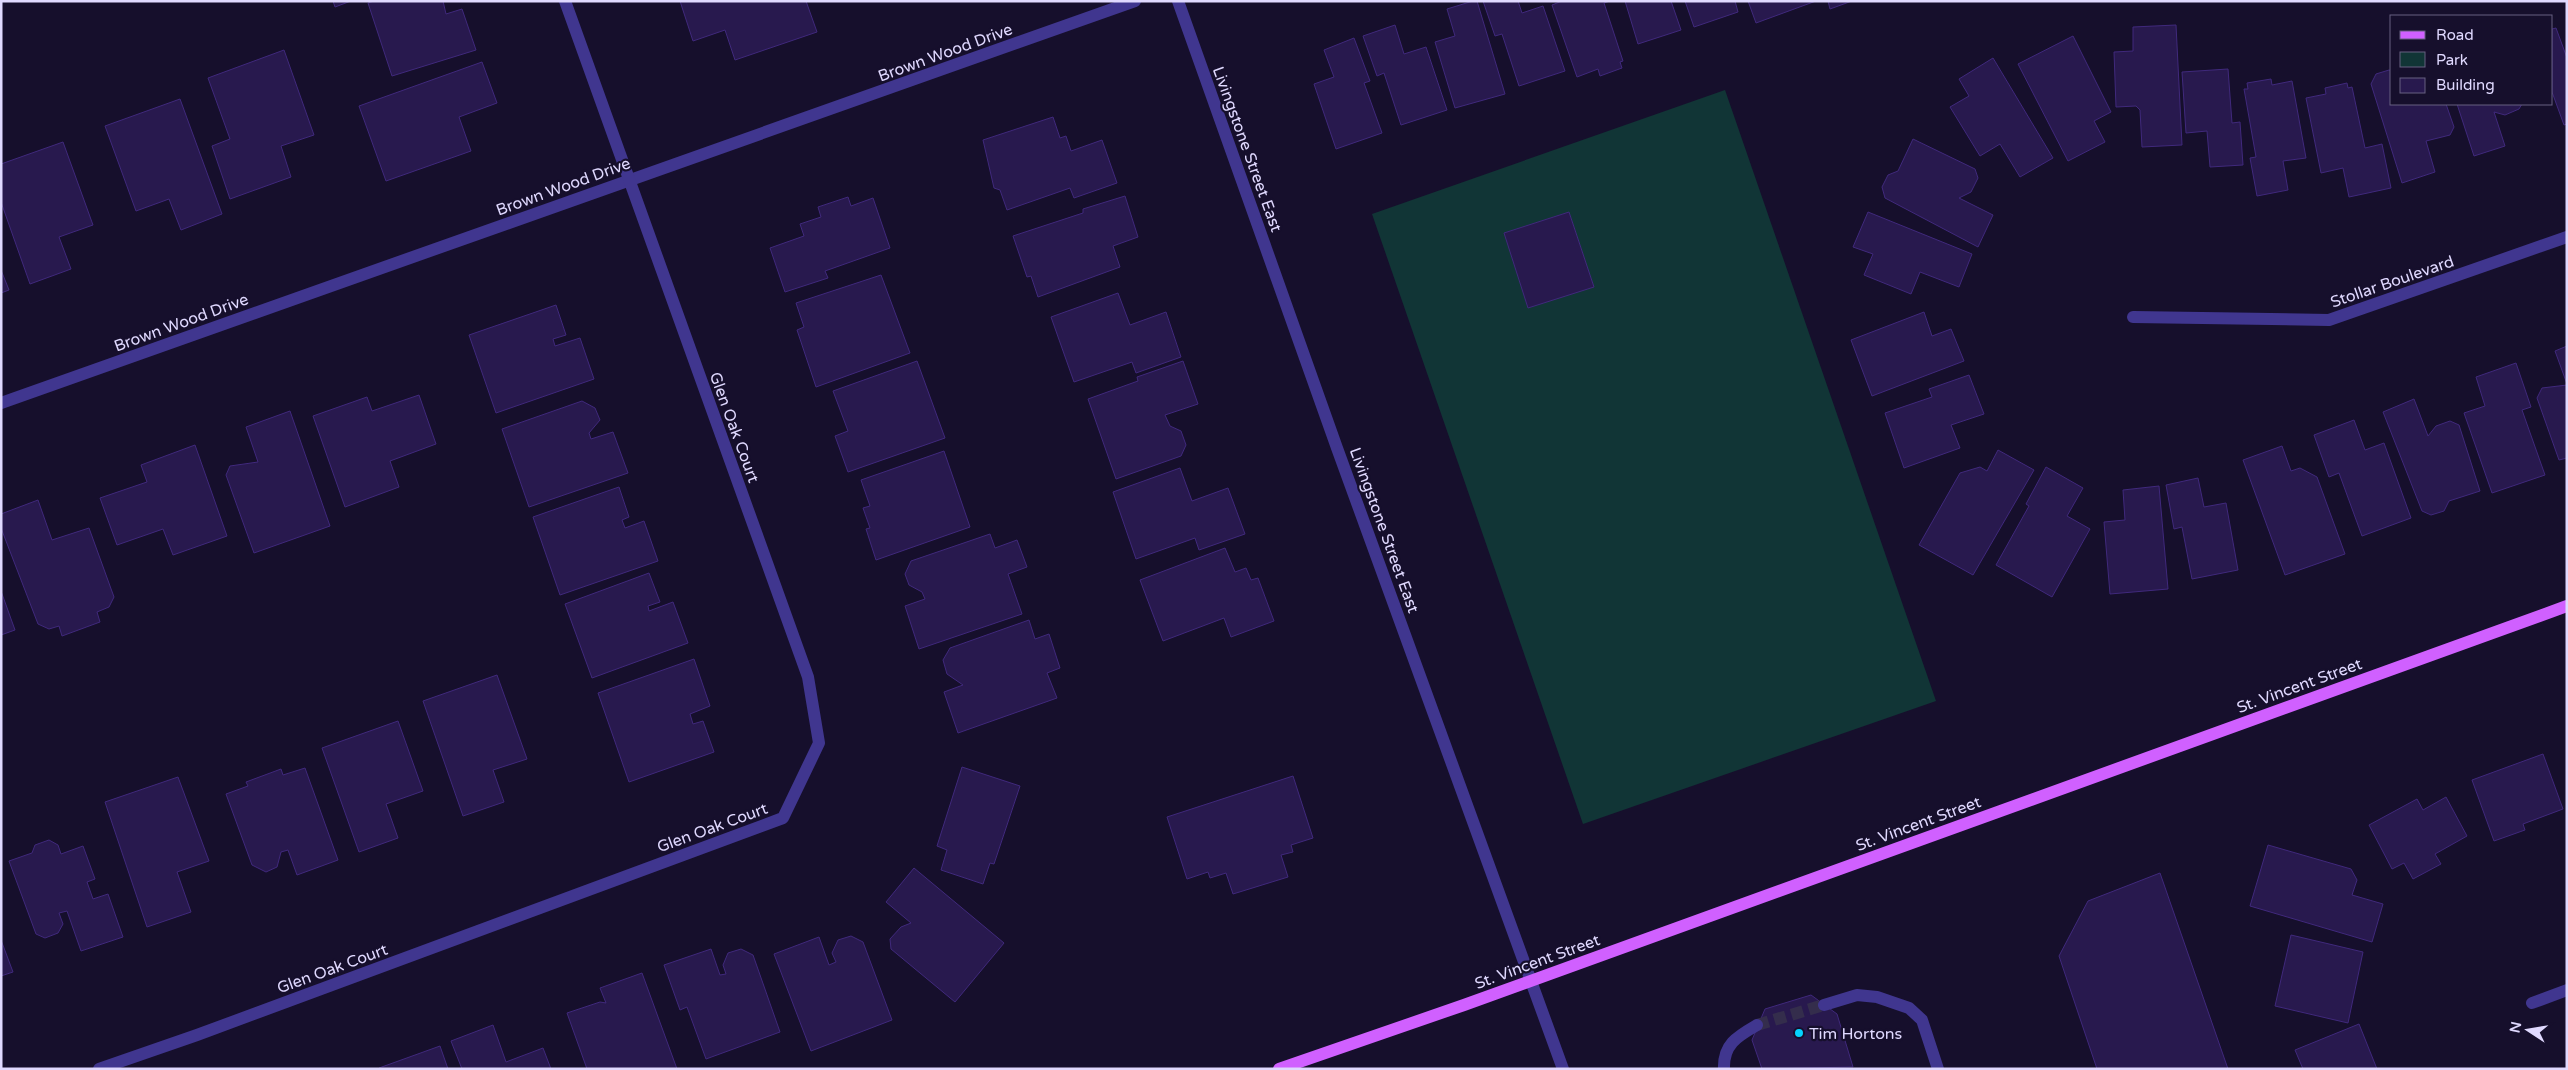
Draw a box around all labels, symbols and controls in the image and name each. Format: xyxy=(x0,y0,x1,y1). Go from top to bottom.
legend xyxy=(2390,15,2553,105)
street label: Brown Wood Drive xyxy=(875,19,1015,87)
text: Road xyxy=(2436,26,2474,44)
text: Park xyxy=(2436,51,2468,69)
street label: Livingstone Street East xyxy=(1208,64,1286,235)
text: Building xyxy=(2436,76,2495,94)
street label: Brown Wood Drive xyxy=(493,153,633,221)
street label: Stollar Boulevard xyxy=(2328,251,2457,312)
street label: Brown Wood Drive xyxy=(111,289,251,357)
street label: Glen Oak Court xyxy=(705,369,763,485)
street label: Livingstone Street East xyxy=(1345,445,1423,616)
street label: St. Vincent Street xyxy=(2234,654,2365,718)
street label: St. Vincent Street xyxy=(1853,792,1984,856)
street label: Glen Oak Court xyxy=(654,799,770,857)
street label: St. Vincent Street xyxy=(1472,930,1603,994)
street label: Glen Oak Court xyxy=(274,940,390,998)
north arrow xyxy=(2503,1005,2553,1055)
text: N xyxy=(2506,1020,2525,1035)
place label: Tim Hortons xyxy=(1809,1024,1902,1044)
marker: Tim Hortons xyxy=(1793,1027,1805,1039)

